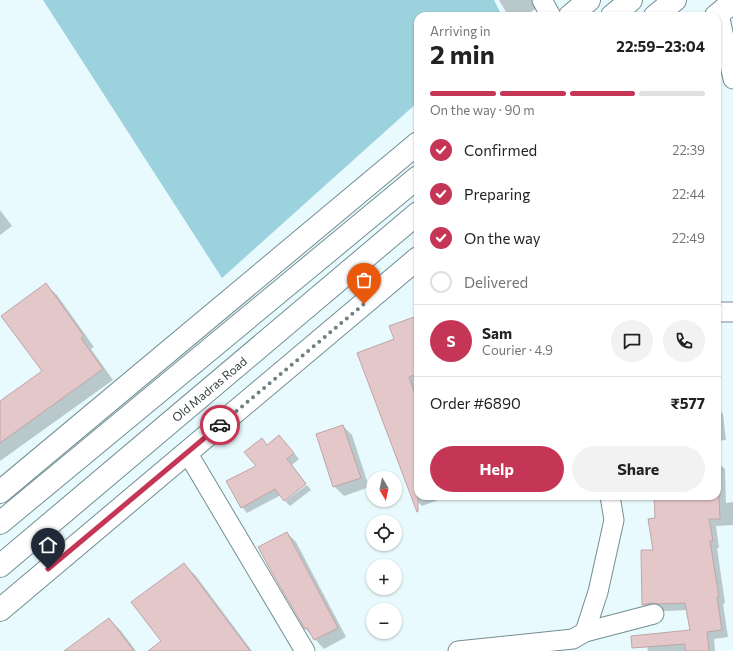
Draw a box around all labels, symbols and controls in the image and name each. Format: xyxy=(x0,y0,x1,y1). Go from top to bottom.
text: Arriving in xyxy=(430,23,490,39)
text: 22:59–23:04 xyxy=(616,37,705,55)
text: 2 min xyxy=(430,38,495,69)
text: On the way · 90 m xyxy=(430,102,535,118)
icon: check xyxy=(430,139,452,161)
text: Confirmed xyxy=(464,141,537,159)
text: 22:39 xyxy=(672,142,705,158)
icon: check xyxy=(430,183,452,205)
text: Preparing xyxy=(464,185,530,203)
text: 22:44 xyxy=(672,186,705,202)
icon: check xyxy=(430,227,452,249)
text: On the way xyxy=(464,229,541,247)
text: 22:49 xyxy=(672,230,705,246)
pin xyxy=(347,263,381,304)
icon: bag xyxy=(353,269,375,291)
text: Delivered xyxy=(464,273,528,291)
button: chat xyxy=(611,320,653,362)
button: phone xyxy=(663,320,705,362)
text: Sam xyxy=(482,324,512,342)
text: S xyxy=(446,332,456,350)
text: Courier · 4.9 xyxy=(482,342,553,358)
street label: Old Madras Road xyxy=(169,354,249,424)
text: Order #6890 xyxy=(430,394,521,412)
text: ₹577 xyxy=(671,394,705,412)
courier xyxy=(200,405,240,445)
icon: car xyxy=(209,414,231,436)
button: Help xyxy=(430,446,564,492)
button: Share xyxy=(572,446,705,492)
north arrow xyxy=(366,471,402,507)
map controls xyxy=(366,471,402,639)
button: locate xyxy=(366,515,402,551)
pin xyxy=(31,528,65,569)
icon: home xyxy=(37,534,59,556)
button: + xyxy=(366,559,402,595)
button: − xyxy=(366,603,402,639)

